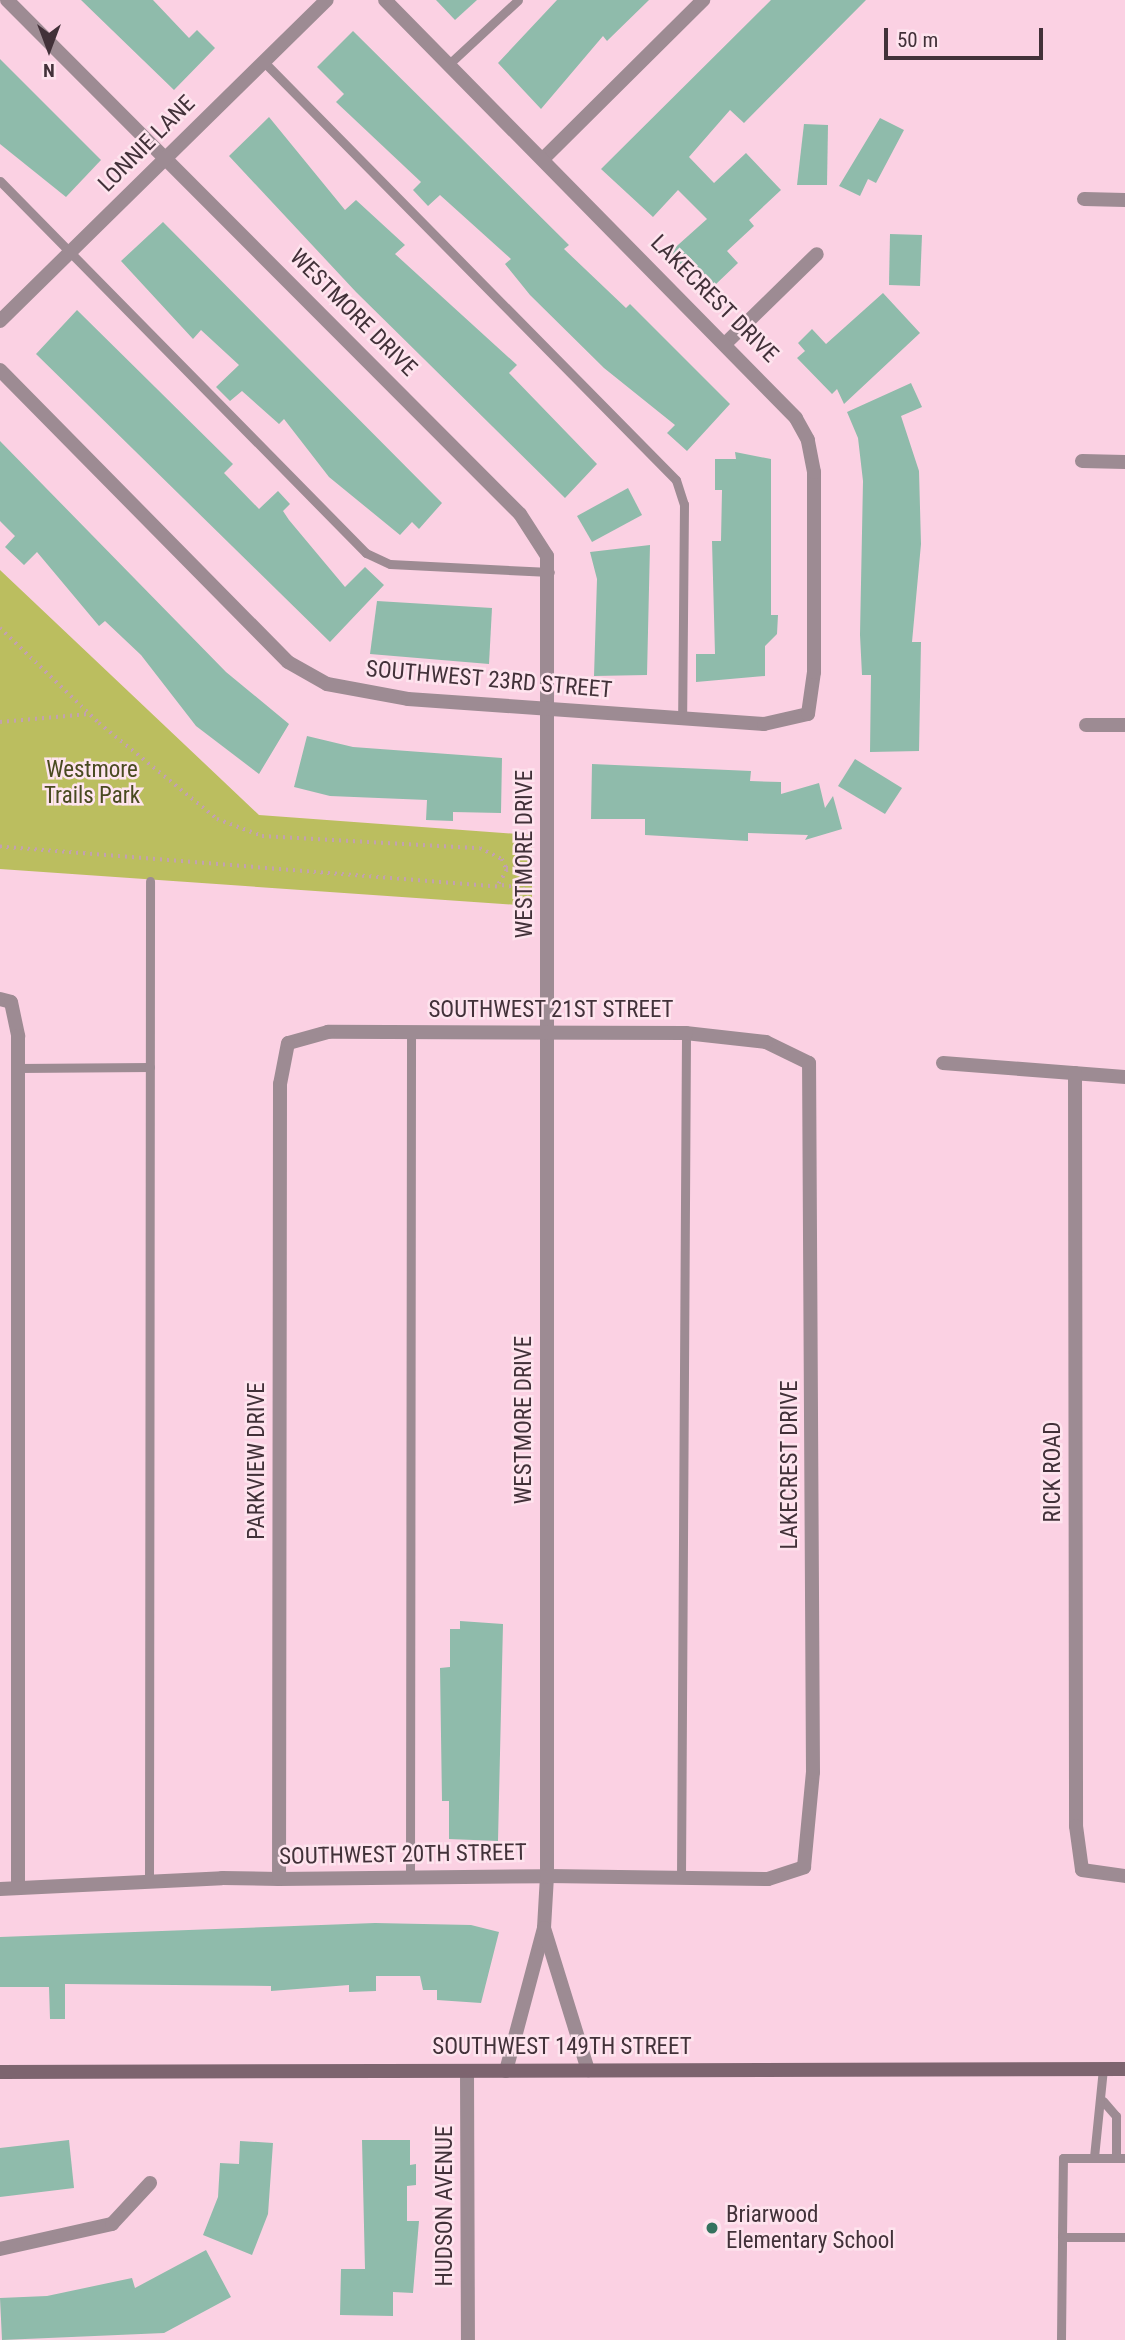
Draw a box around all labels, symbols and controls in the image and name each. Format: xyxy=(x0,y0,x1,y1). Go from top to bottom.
north arrow xyxy=(14,14,84,84)
scale bar xyxy=(887,14,1046,58)
text: 50 m xyxy=(897,28,938,52)
text: N xyxy=(43,59,55,82)
street label: LONNIE LANE xyxy=(93,90,201,198)
street label: LAKECREST DRIVE xyxy=(644,229,784,369)
street label: WESTMORE DRIVE xyxy=(284,244,422,382)
street label: SOUTHWEST 23RD STREET xyxy=(365,655,613,705)
park label: Westmore Trails Park xyxy=(44,756,140,810)
street label: WESTMORE DRIVE xyxy=(511,770,539,938)
street label: SOUTHWEST 21ST STREET xyxy=(428,996,674,1024)
street label: WESTMORE DRIVE xyxy=(510,1336,538,1504)
street label: LAKECREST DRIVE xyxy=(776,1380,804,1550)
street label: PARKVIEW DRIVE xyxy=(243,1382,271,1540)
street label: RICK ROAD xyxy=(1039,1421,1067,1523)
street label: SOUTHWEST 20TH STREET xyxy=(279,1839,527,1871)
street label: SOUTHWEST 149TH STREET xyxy=(432,2033,692,2061)
street label: HUDSON AVENUE xyxy=(431,2126,459,2286)
place label: Briarwood Elementary School xyxy=(726,2201,895,2255)
marker: Briarwood Elementary School xyxy=(704,2220,720,2236)

